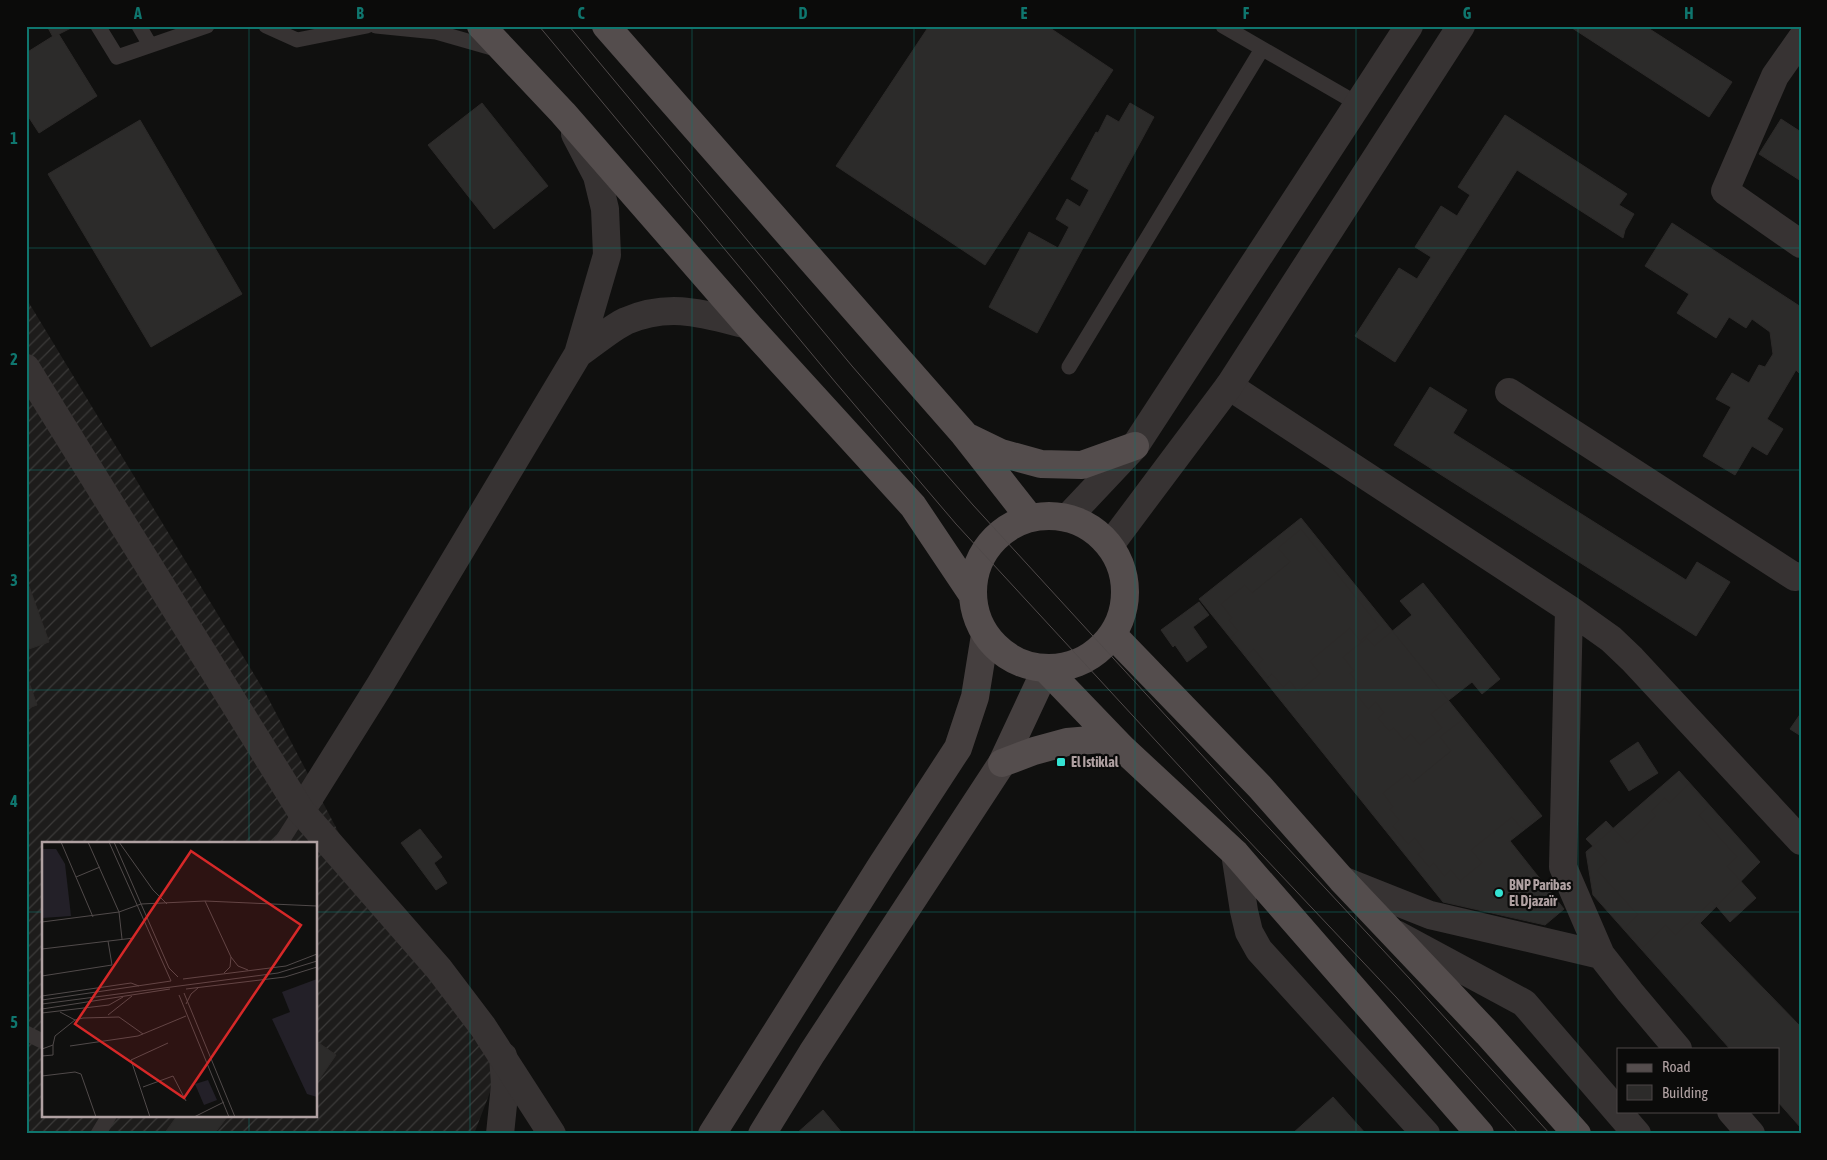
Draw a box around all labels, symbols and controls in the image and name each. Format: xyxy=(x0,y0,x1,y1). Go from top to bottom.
text: A xyxy=(133,4,142,22)
text: B xyxy=(356,4,364,22)
text: C xyxy=(577,4,585,22)
text: D xyxy=(799,4,808,22)
text: E xyxy=(1021,4,1028,22)
text: F xyxy=(1243,4,1250,22)
text: G xyxy=(1463,4,1472,22)
text: H xyxy=(1684,4,1694,22)
text: 1 xyxy=(10,129,18,147)
text: 2 xyxy=(10,350,18,368)
text: 3 xyxy=(10,571,18,589)
place label: El Istiklal xyxy=(1071,754,1119,770)
marker: El Istiklal xyxy=(1055,756,1067,768)
text: 4 xyxy=(9,792,18,810)
inset map xyxy=(42,842,318,1118)
place label: BNP Paribas El Djazaïr xyxy=(1509,877,1571,909)
marker: BNP Paribas El Djazaïr xyxy=(1493,887,1505,899)
text: 5 xyxy=(10,1013,18,1031)
legend xyxy=(1617,1048,1780,1112)
text: Road xyxy=(1662,1058,1691,1075)
text: Building xyxy=(1662,1084,1708,1101)

